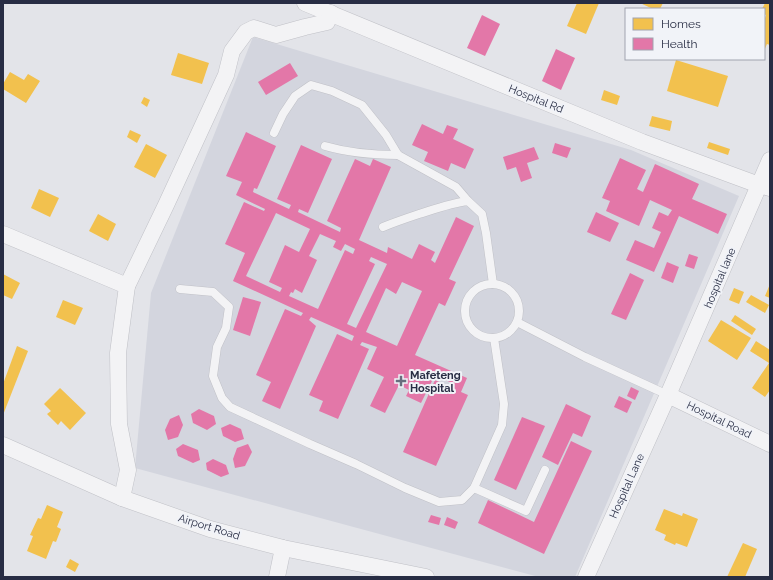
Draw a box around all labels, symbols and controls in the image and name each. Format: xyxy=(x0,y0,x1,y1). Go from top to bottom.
legend xyxy=(625,8,765,60)
text: Homes xyxy=(661,17,701,31)
text: Health xyxy=(661,37,698,51)
street label: Hospital Rd xyxy=(507,82,565,116)
street label: hospital lane xyxy=(701,245,739,310)
place label: Mafeteng Hospital xyxy=(410,369,461,395)
marker: Mafeteng Hospital xyxy=(395,375,407,387)
street label: Hospital Road xyxy=(684,399,754,441)
street label: Hospital Lane xyxy=(607,451,647,520)
street label: Airport Road xyxy=(177,511,242,543)

